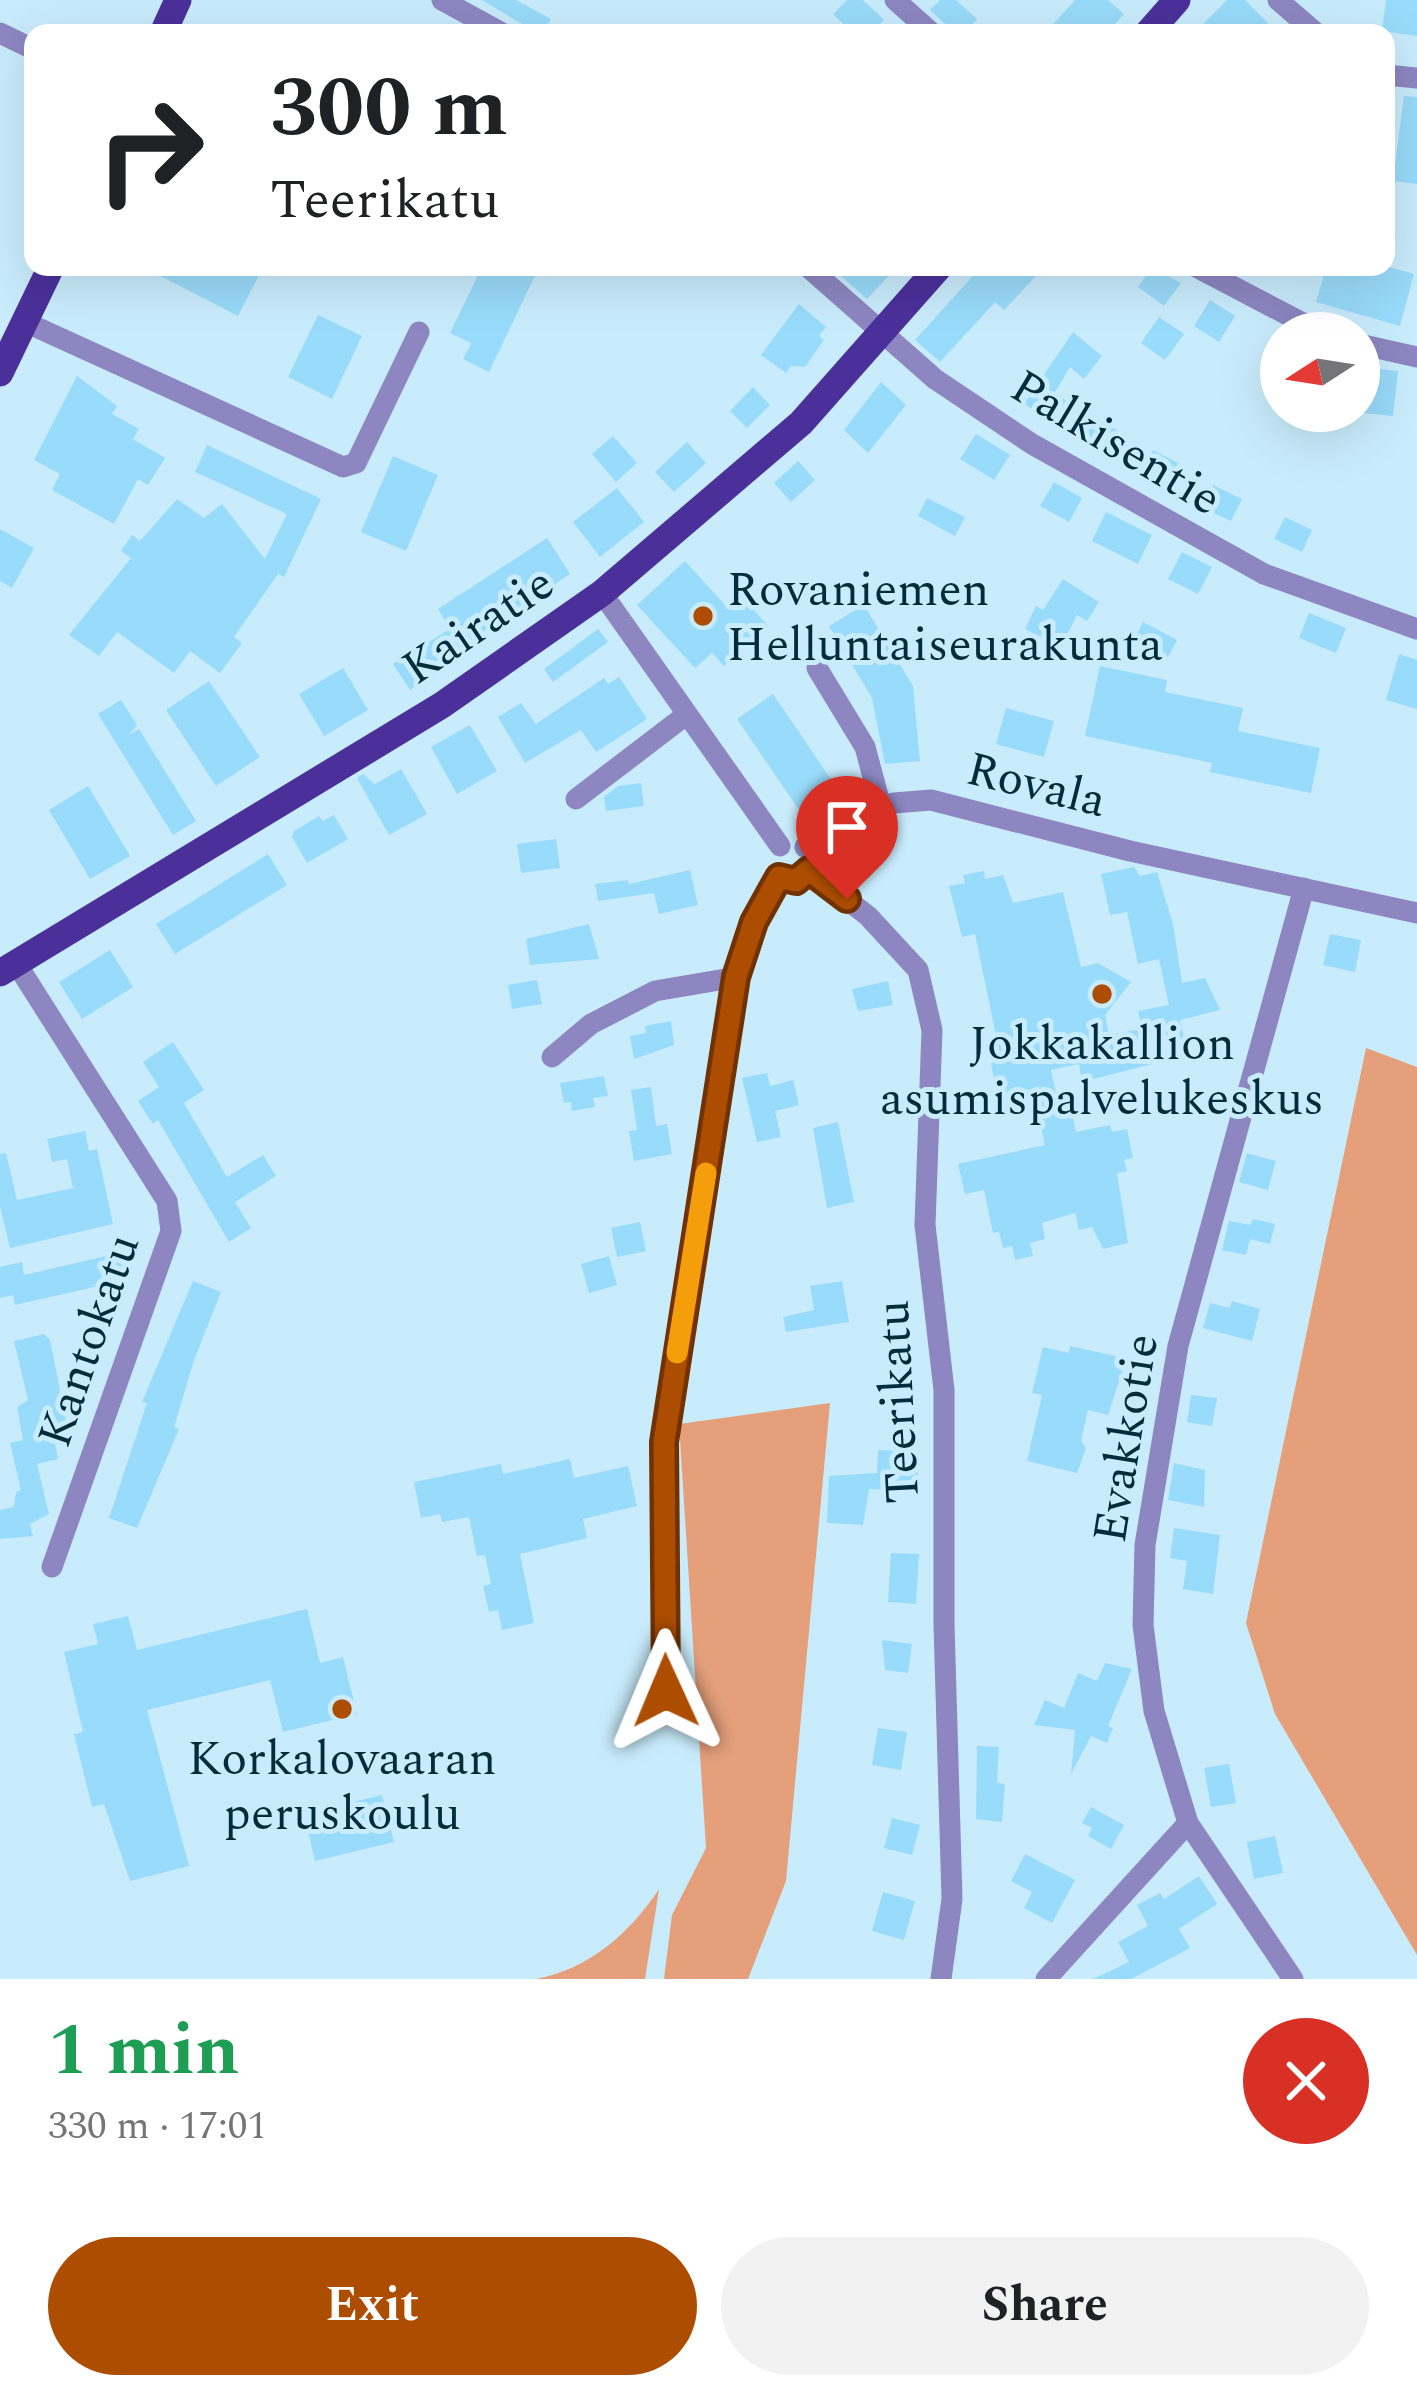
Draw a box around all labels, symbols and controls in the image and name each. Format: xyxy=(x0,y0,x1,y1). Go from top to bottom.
text: 300 m xyxy=(270,45,508,173)
icon: right xyxy=(72,72,228,228)
text: Teerikatu xyxy=(270,160,499,242)
north arrow xyxy=(1260,312,1380,432)
map controls xyxy=(1260,312,1380,432)
street label: Palkisentie xyxy=(996,351,1235,535)
street label: Kairatie xyxy=(387,548,569,704)
place label: Rovaniemen Helluntaiseurakunta xyxy=(727,554,1163,682)
marker: Rovaniemen Helluntaiseurakunta xyxy=(690,603,716,629)
street label: Rovala xyxy=(959,733,1114,838)
pin xyxy=(796,776,898,899)
icon: arrive xyxy=(814,794,880,860)
marker: Jokkakallion asumispalvelukeskus xyxy=(1089,981,1115,1007)
place label: Jokkakallion asumispalvelukeskus xyxy=(880,1008,1324,1136)
street label: Kantokatu xyxy=(19,1224,160,1457)
street label: Teerikatu xyxy=(857,1298,940,1506)
street label: Evakkotie xyxy=(1074,1329,1179,1548)
position arrow xyxy=(603,1628,729,1754)
marker: Korkalovaaran peruskoulu xyxy=(329,1696,355,1722)
place label: Korkalovaaran peruskoulu xyxy=(188,1723,496,1851)
text: 1 min xyxy=(48,1997,240,2106)
button: close xyxy=(1243,2018,1369,2144)
text: 330 m · 17:01 xyxy=(48,2097,267,2156)
button: Exit xyxy=(48,2237,697,2375)
button: Share xyxy=(721,2237,1369,2375)

